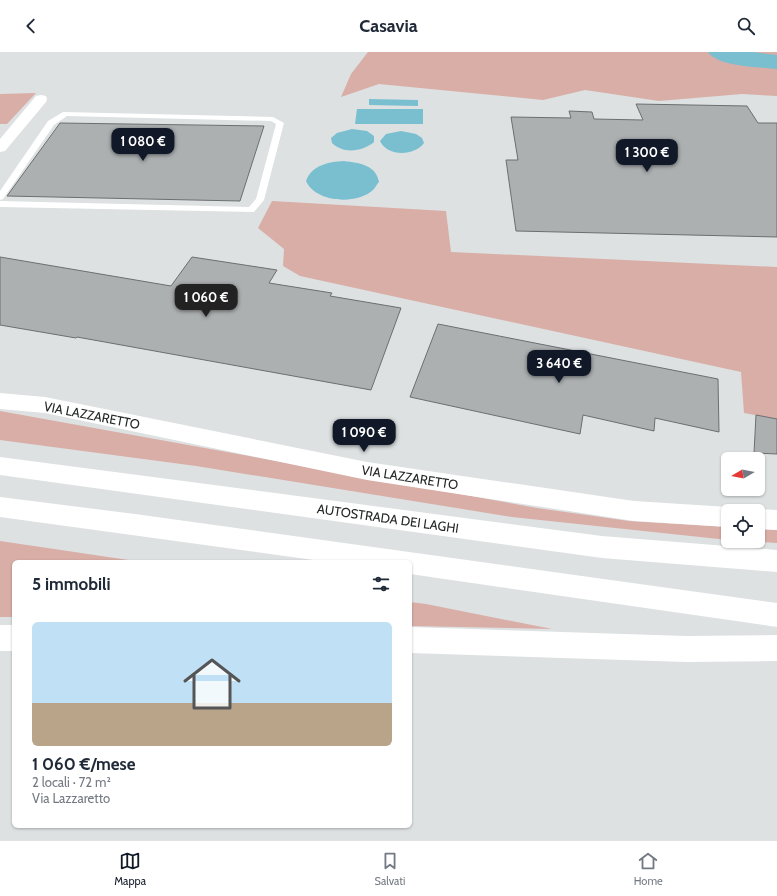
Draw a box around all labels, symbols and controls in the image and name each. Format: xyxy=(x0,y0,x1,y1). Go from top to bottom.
icon: back xyxy=(20,15,42,37)
text: Casavia xyxy=(359,15,418,37)
icon: search xyxy=(735,15,757,37)
pin: 1 080 € xyxy=(106,128,180,162)
text: 1 080 € xyxy=(120,133,166,149)
pin: 1 300 € xyxy=(610,139,684,173)
text: 1 300 € xyxy=(625,144,669,160)
pin: 1 060 € xyxy=(169,284,243,318)
text: 1 060 € xyxy=(184,289,228,305)
pin: 3 640 € xyxy=(522,350,596,384)
text: 3 640 € xyxy=(536,355,582,371)
street label: VIA LAZZARETTO xyxy=(43,398,141,432)
pin: 1 090 € xyxy=(327,419,401,453)
text: 1 090 € xyxy=(342,424,386,440)
north arrow xyxy=(721,452,765,496)
map controls xyxy=(721,452,765,548)
street label: VIA LAZZARETTO xyxy=(361,461,459,493)
street label: AUTOSTRADA DEI LAGHI xyxy=(316,500,460,536)
button: locate xyxy=(721,504,765,548)
icon: filters xyxy=(370,573,392,595)
text: 5 immobili xyxy=(32,574,111,594)
icon: home xyxy=(176,648,248,720)
text: 1 060 €/mese xyxy=(32,754,136,774)
text: 2 locali · 72 m² xyxy=(32,774,111,790)
text: Via Lazzaretto xyxy=(32,790,110,806)
tab: Mappa xyxy=(114,850,146,888)
tab: Salvati xyxy=(374,850,405,888)
tab: Home xyxy=(634,850,663,888)

